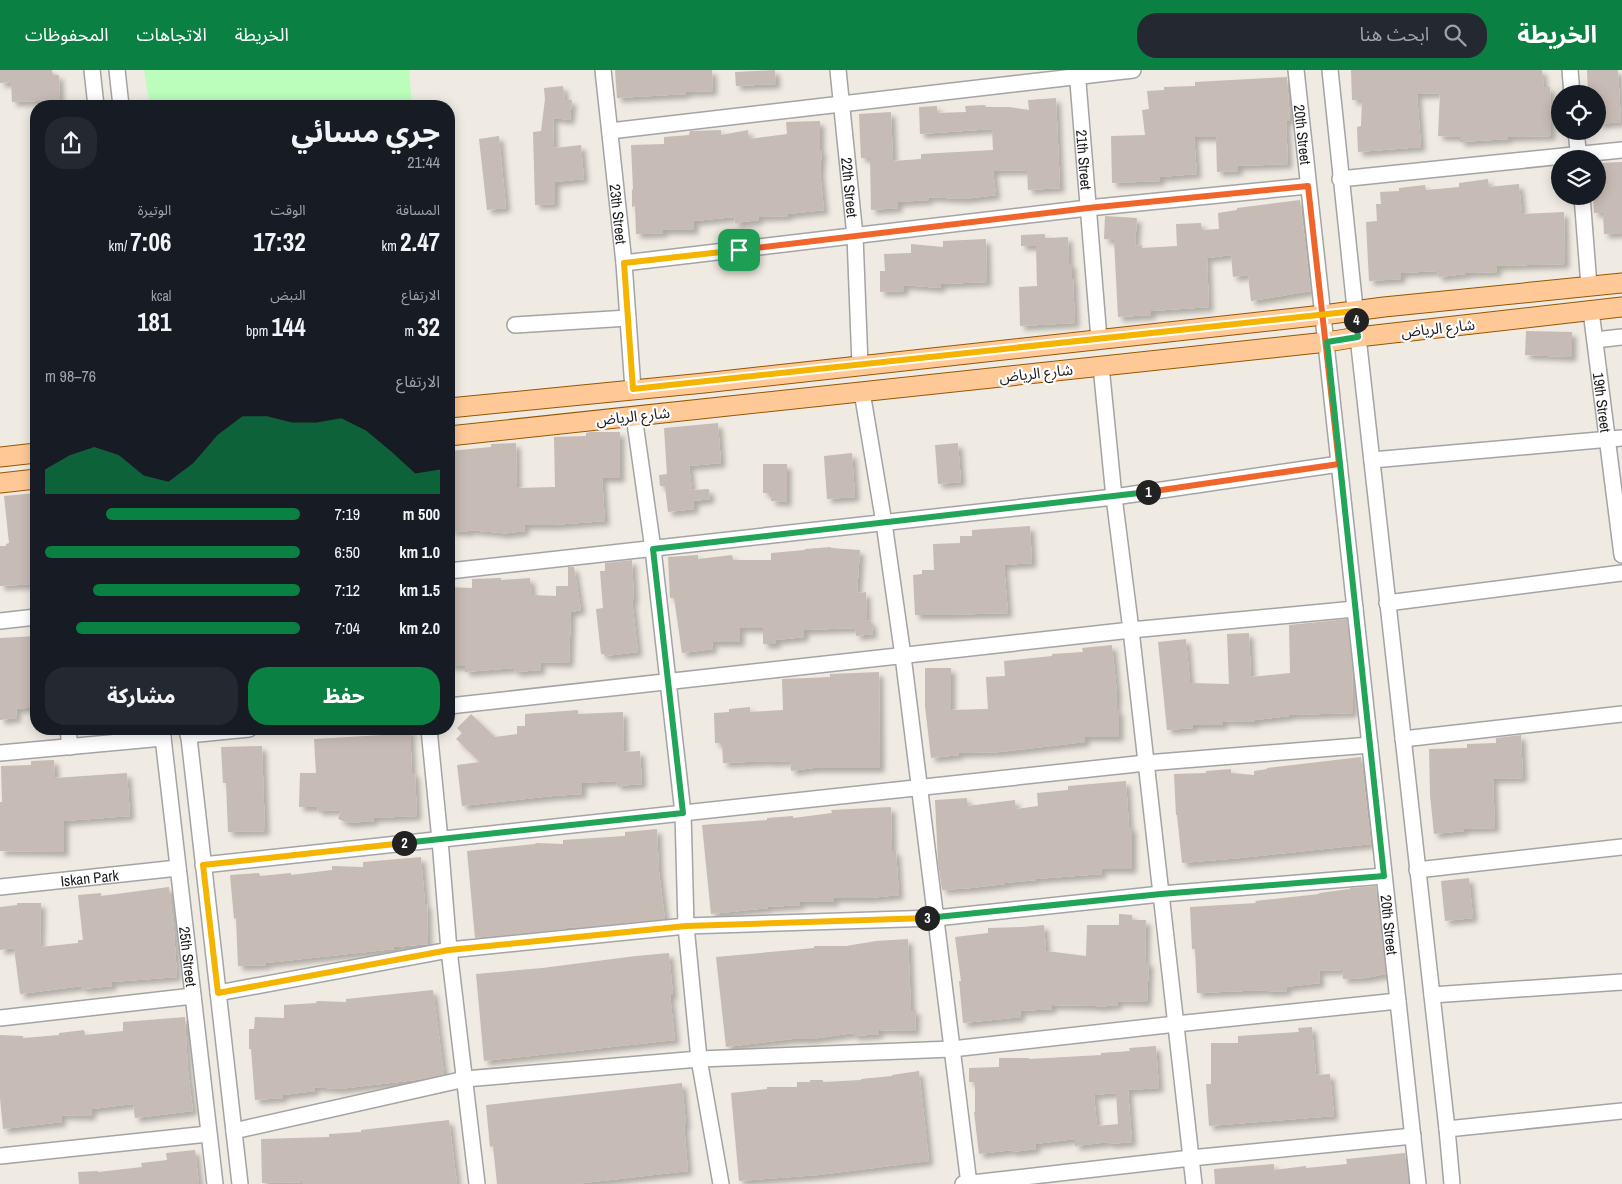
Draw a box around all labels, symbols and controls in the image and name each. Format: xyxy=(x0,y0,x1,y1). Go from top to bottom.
search box xyxy=(1137,13,1487,58)
text: الخريطة xyxy=(1517,18,1597,50)
text: ابحث هنا xyxy=(1359,21,1429,47)
icon: search xyxy=(1441,21,1469,49)
text: المحفوظات xyxy=(25,22,109,47)
text: الاتجاهات xyxy=(137,22,207,47)
text: الخريطة xyxy=(235,22,289,47)
map controls xyxy=(1551,85,1606,205)
button: locate xyxy=(1551,85,1606,140)
street label: 20th Street xyxy=(1289,104,1317,166)
text: جري مسائي xyxy=(291,113,440,151)
button: share xyxy=(45,117,97,169)
street label: 21th Street xyxy=(1071,129,1097,191)
button: layers xyxy=(1551,150,1606,205)
text: 21:44 xyxy=(407,151,440,173)
street label: 22th Street xyxy=(837,156,864,219)
street label: 23th Street xyxy=(605,183,632,246)
text: الوتيرة xyxy=(138,201,171,219)
text: الوقت xyxy=(271,201,306,219)
text: المسافة xyxy=(396,201,440,219)
text: 7:06 xyxy=(130,225,171,259)
text: 17:32 xyxy=(253,225,306,259)
text: 2.47 xyxy=(400,225,440,259)
pin xyxy=(718,229,760,271)
icon: arrive xyxy=(725,236,753,264)
text: /km xyxy=(109,237,130,255)
text: km xyxy=(382,237,400,255)
text: النبض xyxy=(270,286,306,304)
text: الارتفاع xyxy=(402,286,440,304)
text: kcal xyxy=(151,287,171,305)
text: 181 xyxy=(137,305,171,339)
pin: 4 xyxy=(1344,308,1368,332)
text: 144 xyxy=(271,310,306,344)
text: 32 xyxy=(417,310,440,344)
text: 4 xyxy=(1353,311,1360,329)
street label: شارع الرياض xyxy=(1400,314,1476,344)
text: bpm xyxy=(246,322,271,340)
text: m xyxy=(404,322,417,340)
street label: شارع الرياض xyxy=(998,359,1074,389)
text: 76–98 m xyxy=(45,365,96,387)
text: الارتفاع xyxy=(396,370,440,392)
street label: 19th Street xyxy=(1588,371,1617,434)
street label: شارع الرياض xyxy=(595,402,671,432)
pin: 1 xyxy=(1136,480,1160,504)
text: 1 xyxy=(1145,483,1152,501)
text: 7:19 xyxy=(334,503,360,525)
text: 500 m xyxy=(403,503,440,525)
text: 6:50 xyxy=(334,541,360,563)
text: 1.0 km xyxy=(399,541,440,563)
text: 7:12 xyxy=(334,579,360,601)
text: 1.5 km xyxy=(399,579,440,601)
text: 7:04 xyxy=(334,617,360,639)
text: 2.0 km xyxy=(399,617,440,639)
button: مشاركة xyxy=(45,667,238,725)
button: حفظ xyxy=(248,667,440,725)
pin: 2 xyxy=(392,830,416,856)
text: 2 xyxy=(401,834,408,852)
street label: Iskan Park xyxy=(59,864,120,891)
street label: 20th Street xyxy=(1376,894,1403,957)
pin: 3 xyxy=(914,906,940,930)
text: 3 xyxy=(924,909,931,927)
street label: 25th Street xyxy=(175,925,202,988)

